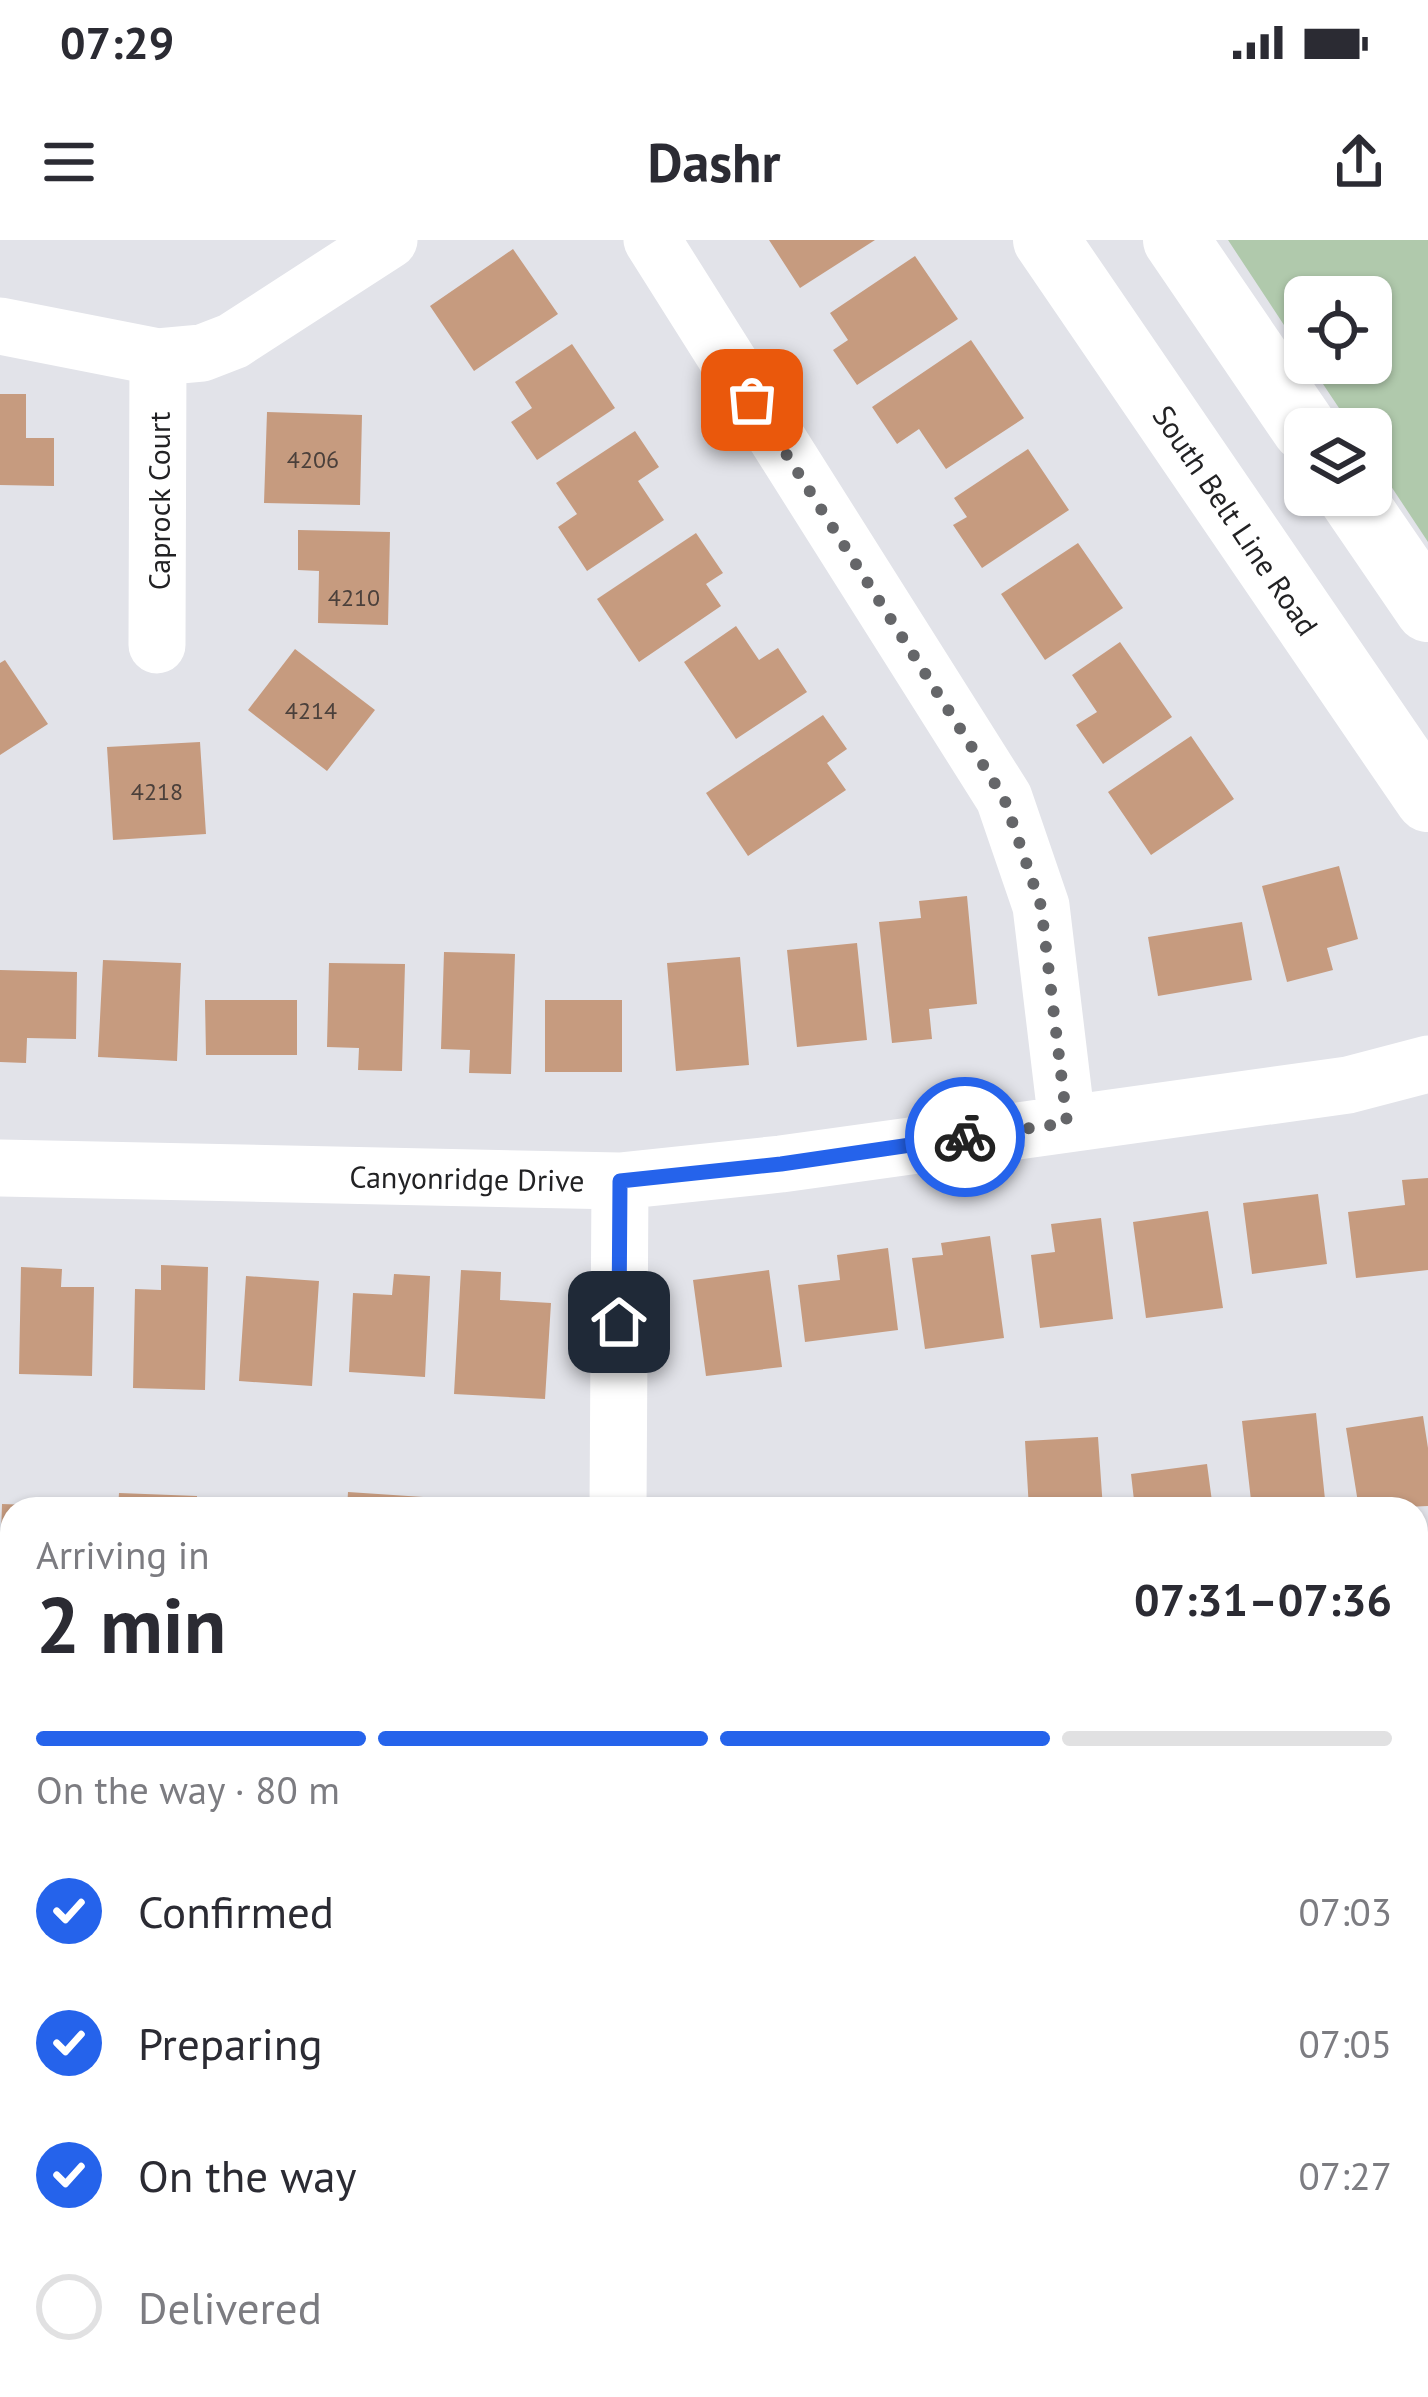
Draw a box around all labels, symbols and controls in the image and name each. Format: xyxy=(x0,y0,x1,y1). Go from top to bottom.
text: 07:29 xyxy=(60,13,174,71)
text: Dashr xyxy=(648,127,780,197)
icon: menu xyxy=(36,129,102,195)
icon: share xyxy=(1326,129,1392,195)
map controls xyxy=(1284,276,1392,516)
button: locate xyxy=(1284,276,1392,384)
pin xyxy=(701,349,803,451)
icon: bag xyxy=(719,367,785,433)
street label: South Belt Line Road xyxy=(1145,398,1327,642)
button: layers xyxy=(1284,408,1392,516)
street label: Caprock Court xyxy=(139,412,178,590)
house number: 4206 xyxy=(287,444,339,475)
house number: 4210 xyxy=(328,582,380,613)
house number: 4214 xyxy=(285,695,337,726)
house number: 4218 xyxy=(131,776,183,807)
courier xyxy=(905,1077,1025,1197)
icon: bike xyxy=(932,1104,998,1170)
street label: Canyonridge Drive xyxy=(349,1156,585,1200)
pin xyxy=(568,1271,670,1373)
icon: home xyxy=(586,1289,652,1355)
text: Arriving in xyxy=(36,1529,210,1580)
text: 07:31–07:36 xyxy=(1134,1570,1392,1628)
text: 2 min xyxy=(36,1574,226,1675)
text: On the way · 80 m xyxy=(36,1764,340,1815)
icon: check xyxy=(36,1878,102,1944)
text: Confirmed xyxy=(138,1882,334,1940)
text: 07:03 xyxy=(1298,1886,1392,1937)
icon: check xyxy=(36,2010,102,2076)
text: Preparing xyxy=(138,2014,323,2072)
text: 07:05 xyxy=(1298,2018,1392,2069)
icon: check xyxy=(36,2142,102,2208)
text: On the way xyxy=(138,2146,357,2204)
text: 07:27 xyxy=(1298,2150,1392,2201)
text: Delivered xyxy=(138,2278,322,2336)

